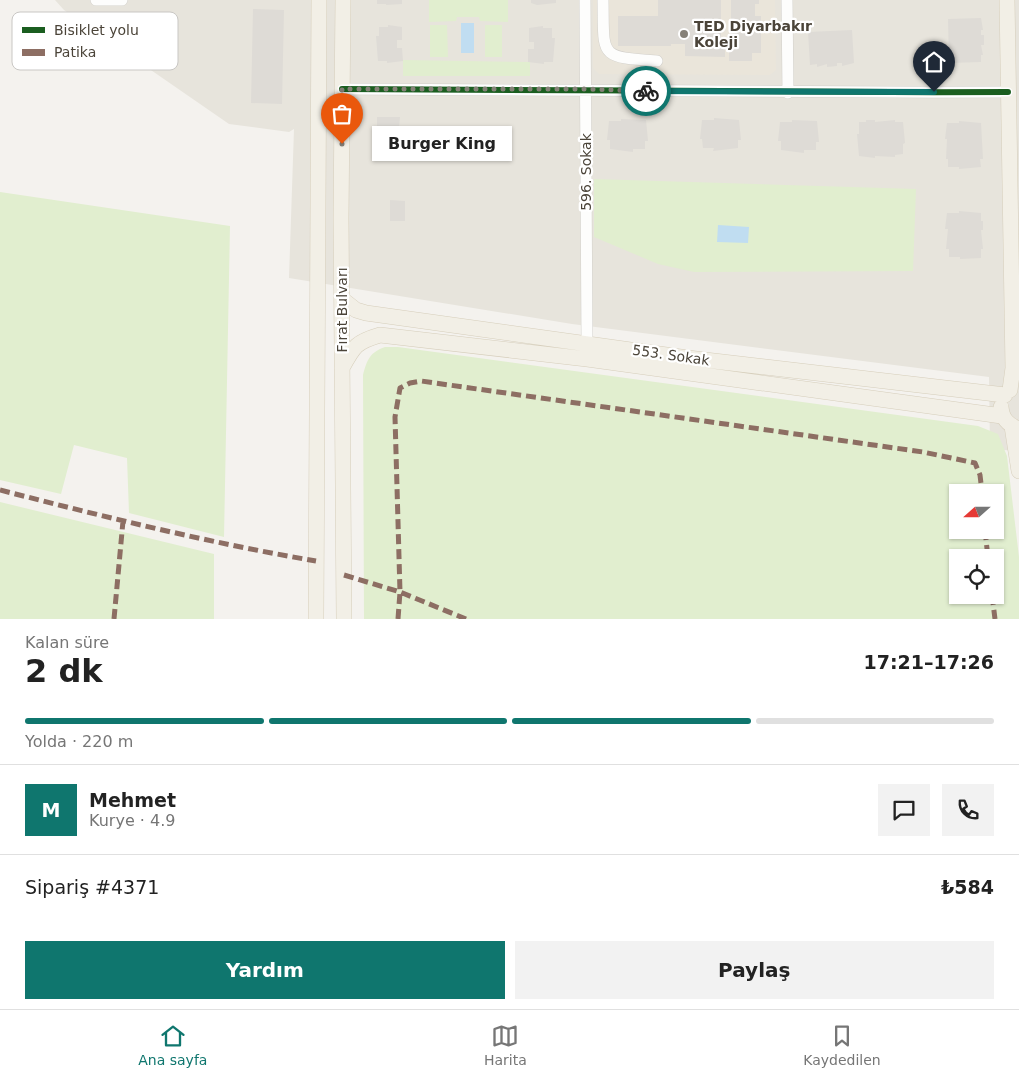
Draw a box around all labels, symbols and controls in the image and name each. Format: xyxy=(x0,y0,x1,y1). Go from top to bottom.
legend xyxy=(12,12,178,70)
place label: TED Diyarbakır Koleji xyxy=(694,18,812,50)
text: Bisiklet yolu xyxy=(54,22,139,38)
marker: TED Diyarbakır Koleji xyxy=(678,28,690,40)
pin xyxy=(913,41,955,92)
text: Patika xyxy=(54,44,96,60)
icon: home xyxy=(920,48,948,76)
courier xyxy=(621,66,671,116)
icon: bike xyxy=(632,77,660,105)
pin xyxy=(321,93,363,144)
icon: bag xyxy=(328,100,356,128)
callout: Burger King xyxy=(372,126,512,162)
street label: 596. Sokak xyxy=(578,132,594,211)
text: Burger King xyxy=(388,134,496,153)
street label: Fırat Bulvarı xyxy=(334,267,350,353)
street label: 553. Sokak xyxy=(631,342,711,368)
north arrow xyxy=(949,484,1004,539)
map controls xyxy=(949,484,1004,604)
button: locate xyxy=(949,549,1004,604)
text: Kalan süre xyxy=(25,633,109,652)
text: 17:21–17:26 xyxy=(864,651,994,673)
text: 2 dk xyxy=(25,652,103,690)
text: Yolda · 220 m xyxy=(25,732,133,751)
button: chat xyxy=(878,784,930,836)
button: phone xyxy=(942,784,994,836)
text: Mehmet xyxy=(89,789,176,811)
text: M xyxy=(42,799,60,821)
text: Kurye · 4.9 xyxy=(89,811,175,830)
text: Sipariş #4371 xyxy=(25,876,159,898)
text: ₺584 xyxy=(941,876,994,898)
button: Yardım xyxy=(25,941,505,999)
button: Paylaş xyxy=(515,941,994,999)
tab: Ana sayfa xyxy=(138,1022,207,1068)
tab: Harita xyxy=(484,1022,527,1068)
tab: Kaydedilen xyxy=(803,1022,881,1068)

